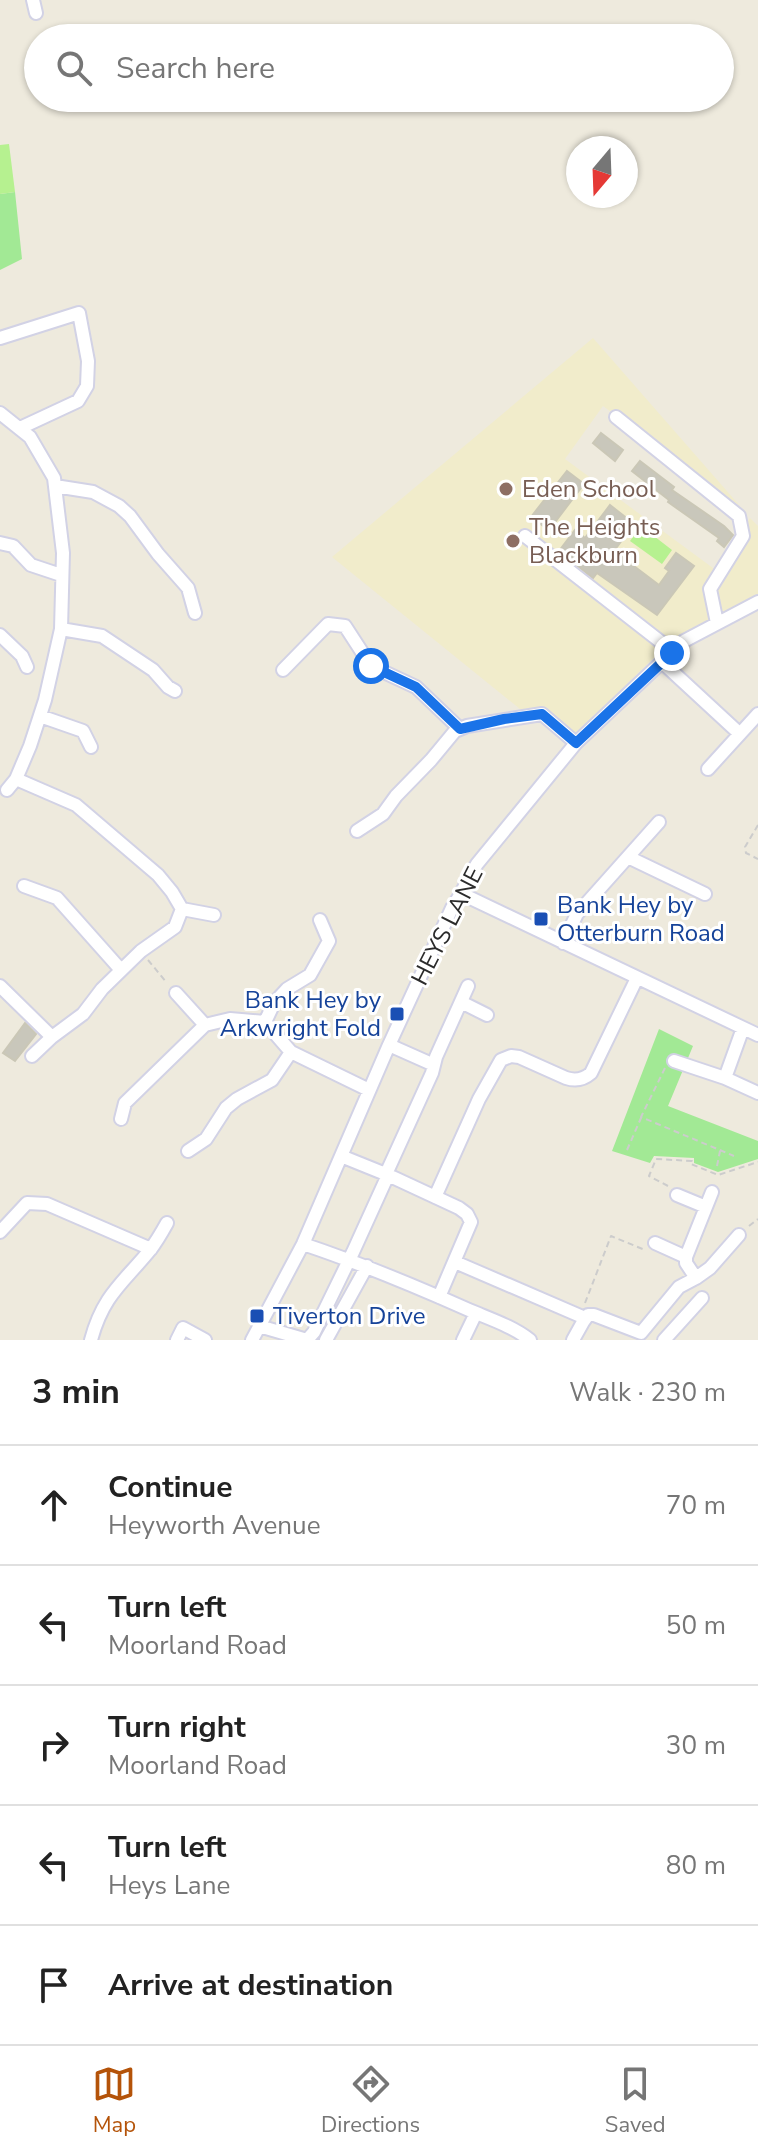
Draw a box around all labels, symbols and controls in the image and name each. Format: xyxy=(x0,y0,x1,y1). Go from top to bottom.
search box xyxy=(24,24,734,112)
icon: search xyxy=(52,46,96,90)
text: Search here xyxy=(116,48,275,89)
north arrow xyxy=(566,136,638,208)
place label: Eden School xyxy=(522,473,656,505)
marker: Eden School xyxy=(497,480,515,498)
place label: The Heights Blackburn xyxy=(529,511,660,571)
marker: The Heights Blackburn xyxy=(504,532,522,550)
route end xyxy=(654,635,690,671)
route start xyxy=(353,648,389,684)
street label: HEYS LANE xyxy=(404,861,490,991)
place label: Bank Hey by Otterburn Road xyxy=(557,889,725,949)
marker: Bank Hey by Otterburn Road xyxy=(532,910,550,928)
place label: Bank Hey by Arkwright Fold xyxy=(220,984,382,1044)
marker: Bank Hey by Arkwright Fold xyxy=(388,1005,406,1023)
place label: Tiverton Drive xyxy=(273,1300,426,1332)
marker: Tiverton Drive xyxy=(248,1307,266,1325)
text: 3 min xyxy=(32,1369,120,1415)
text: Walk · 230 m xyxy=(569,1375,726,1410)
text: Continue xyxy=(108,1467,233,1508)
icon: ahead xyxy=(32,1483,76,1527)
text: 70 m xyxy=(666,1488,726,1523)
text: Heyworth Avenue xyxy=(108,1508,320,1543)
text: Turn left xyxy=(108,1587,226,1628)
icon: left xyxy=(32,1603,76,1647)
text: 50 m xyxy=(666,1608,726,1643)
text: Moorland Road xyxy=(108,1628,287,1663)
text: Turn right xyxy=(108,1707,246,1748)
icon: right xyxy=(32,1723,76,1767)
text: 30 m xyxy=(666,1728,726,1763)
text: Moorland Road xyxy=(108,1748,287,1783)
text: Turn left xyxy=(108,1827,226,1868)
icon: left xyxy=(32,1843,76,1887)
text: 80 m xyxy=(666,1848,726,1883)
text: Heys Lane xyxy=(108,1868,230,1903)
icon: arrive xyxy=(32,1963,76,2007)
text: Arrive at destination xyxy=(108,1965,393,2006)
tab: Map xyxy=(92,2062,136,2140)
tab: Directions xyxy=(321,2062,420,2140)
tab: Saved xyxy=(605,2062,666,2140)

